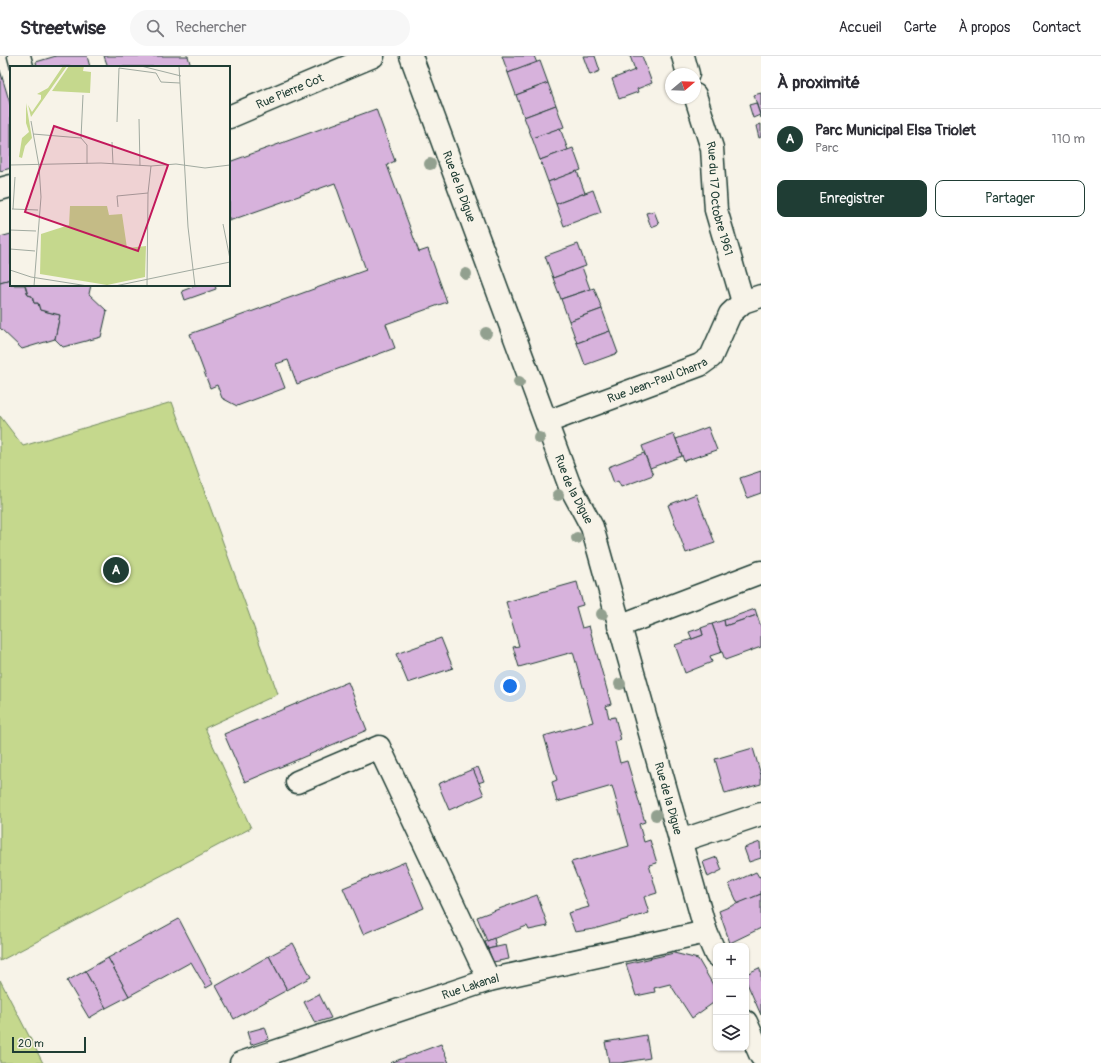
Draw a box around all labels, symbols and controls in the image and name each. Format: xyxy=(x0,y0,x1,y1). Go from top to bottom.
search box xyxy=(130,10,410,46)
text: Streetwise xyxy=(20,16,106,40)
icon: search xyxy=(144,17,166,39)
text: Rechercher xyxy=(176,18,247,37)
text: Accueil xyxy=(839,19,882,36)
text: Carte xyxy=(904,19,936,36)
text: À propos xyxy=(958,19,1010,36)
text: Contact xyxy=(1032,19,1081,36)
inset map xyxy=(10,66,230,286)
north arrow xyxy=(665,68,701,104)
street label: Rue Pierre Cot xyxy=(254,71,326,113)
text: À proximité xyxy=(777,72,860,93)
text: Parc Municipal Elsa Triolet xyxy=(815,121,976,140)
text: A xyxy=(786,131,794,147)
text: 110 m xyxy=(1052,131,1085,147)
street label: Rue du 17 Octobre 1961 xyxy=(702,140,736,257)
text: Parc xyxy=(815,140,839,156)
street label: Rue de la Digue xyxy=(439,149,479,224)
button: Enregistrer xyxy=(777,180,927,217)
button: Partager xyxy=(935,180,1085,217)
street label: Rue Jean-Paul Charra xyxy=(605,355,711,407)
street label: Rue de la Digue xyxy=(551,453,596,527)
pin: A xyxy=(103,555,129,585)
your location xyxy=(500,676,520,696)
street label: Rue de la Digue xyxy=(651,761,685,837)
map controls xyxy=(713,943,749,1051)
button: + xyxy=(713,943,749,979)
street label: Rue Lakanal xyxy=(440,971,501,1003)
button: − xyxy=(713,979,749,1015)
button: layers xyxy=(713,1015,749,1051)
scale bar xyxy=(12,1035,86,1054)
text: 20 m xyxy=(18,1037,44,1050)

